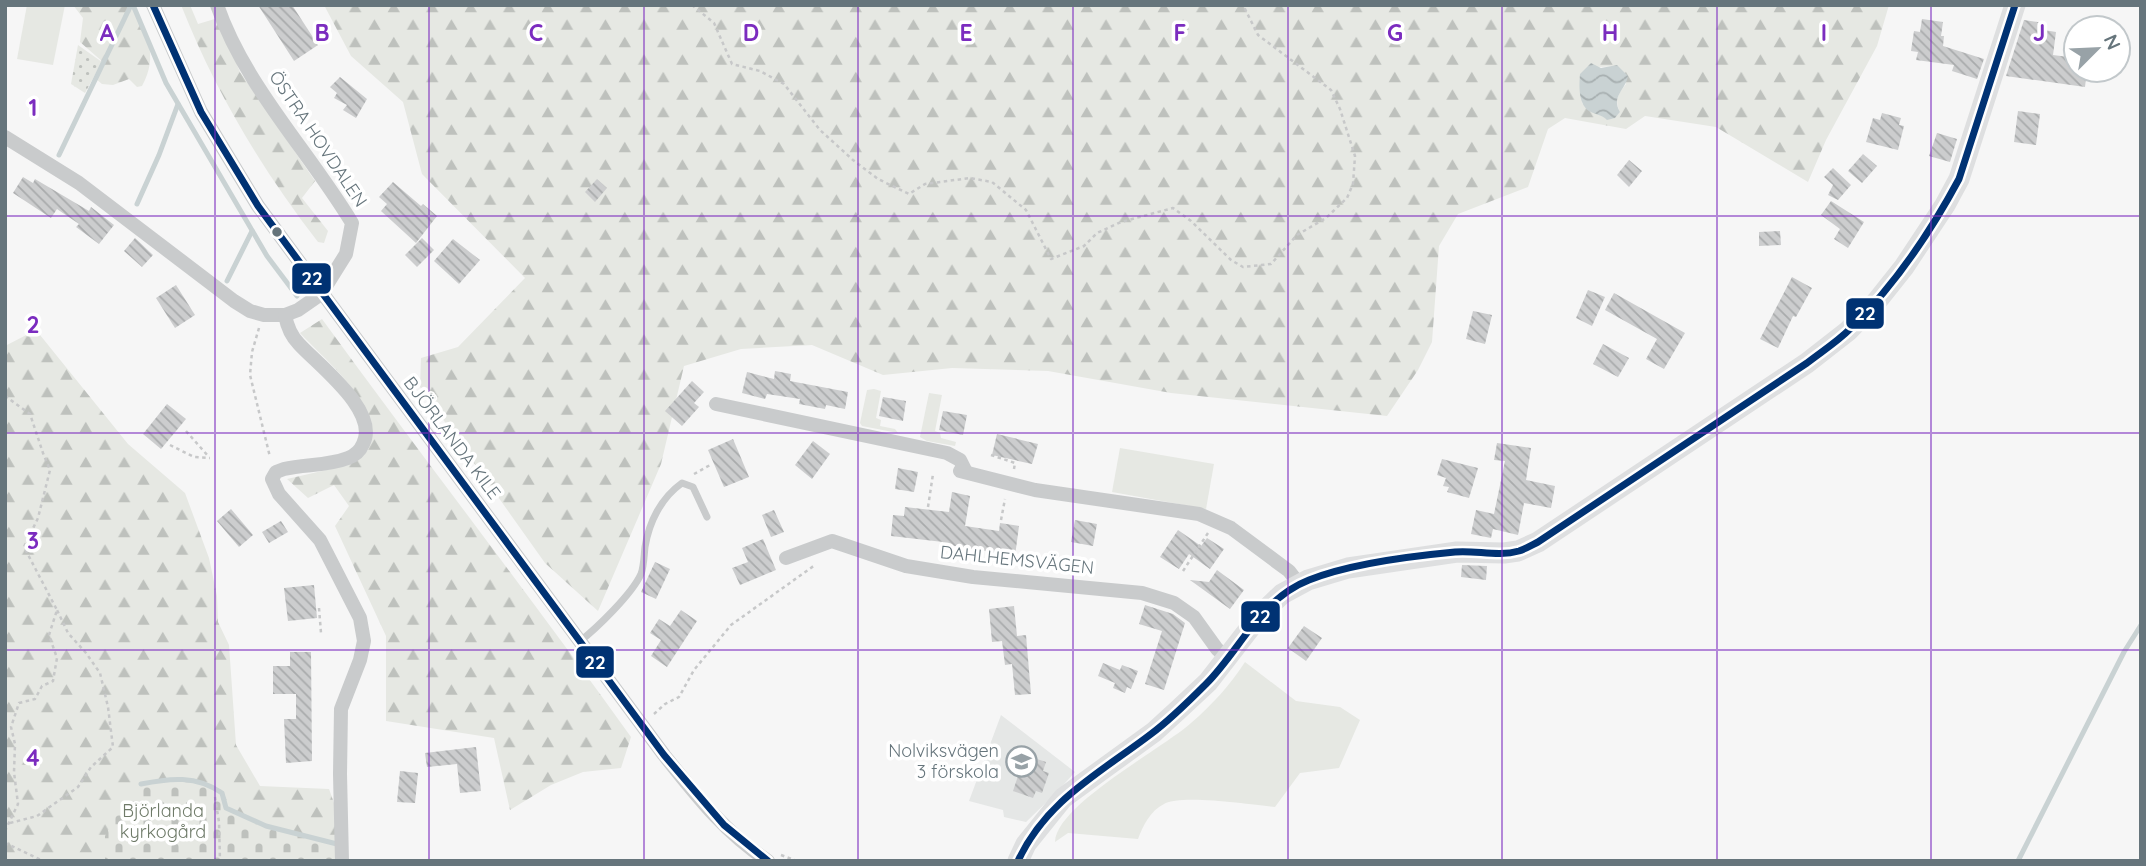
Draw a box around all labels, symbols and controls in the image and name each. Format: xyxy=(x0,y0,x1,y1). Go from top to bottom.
north arrow xyxy=(2062,14,2132,84)
text: A xyxy=(100,18,115,47)
text: B xyxy=(314,18,330,47)
text: C xyxy=(529,18,543,47)
text: D xyxy=(743,18,759,47)
text: E xyxy=(959,18,973,47)
text: F xyxy=(1174,18,1186,47)
text: G xyxy=(1387,18,1403,47)
text: H xyxy=(1602,18,1618,47)
text: I xyxy=(1821,18,1827,47)
text: J xyxy=(2033,18,2045,47)
text: N xyxy=(2099,31,2126,53)
street label: ÖSTRA HOVDALEN xyxy=(264,66,372,211)
text: 1 xyxy=(29,93,37,122)
unlabelled marker xyxy=(270,225,284,239)
line badge: 22 xyxy=(291,262,332,295)
text: 22 xyxy=(301,266,323,290)
line badge: 22 xyxy=(1845,297,1885,330)
text: 22 xyxy=(1854,301,1876,325)
text: 2 xyxy=(26,310,40,339)
street label: BJÖRLANDA KILE xyxy=(399,372,506,504)
text: 3 xyxy=(27,526,39,555)
street label: DAHLHEMSVÄGEN xyxy=(939,540,1095,579)
line badge: 22 xyxy=(1240,600,1281,633)
text: 22 xyxy=(1249,604,1271,628)
line badge: 22 xyxy=(575,645,615,679)
text: 22 xyxy=(584,650,606,674)
place label: Nolviksvägen 3 förskola xyxy=(888,739,999,783)
text: 4 xyxy=(26,743,40,772)
school or university icon: Nolviksvägen 3 förskola xyxy=(1005,744,1039,778)
park label: Björlanda kyrkogård xyxy=(120,799,206,843)

